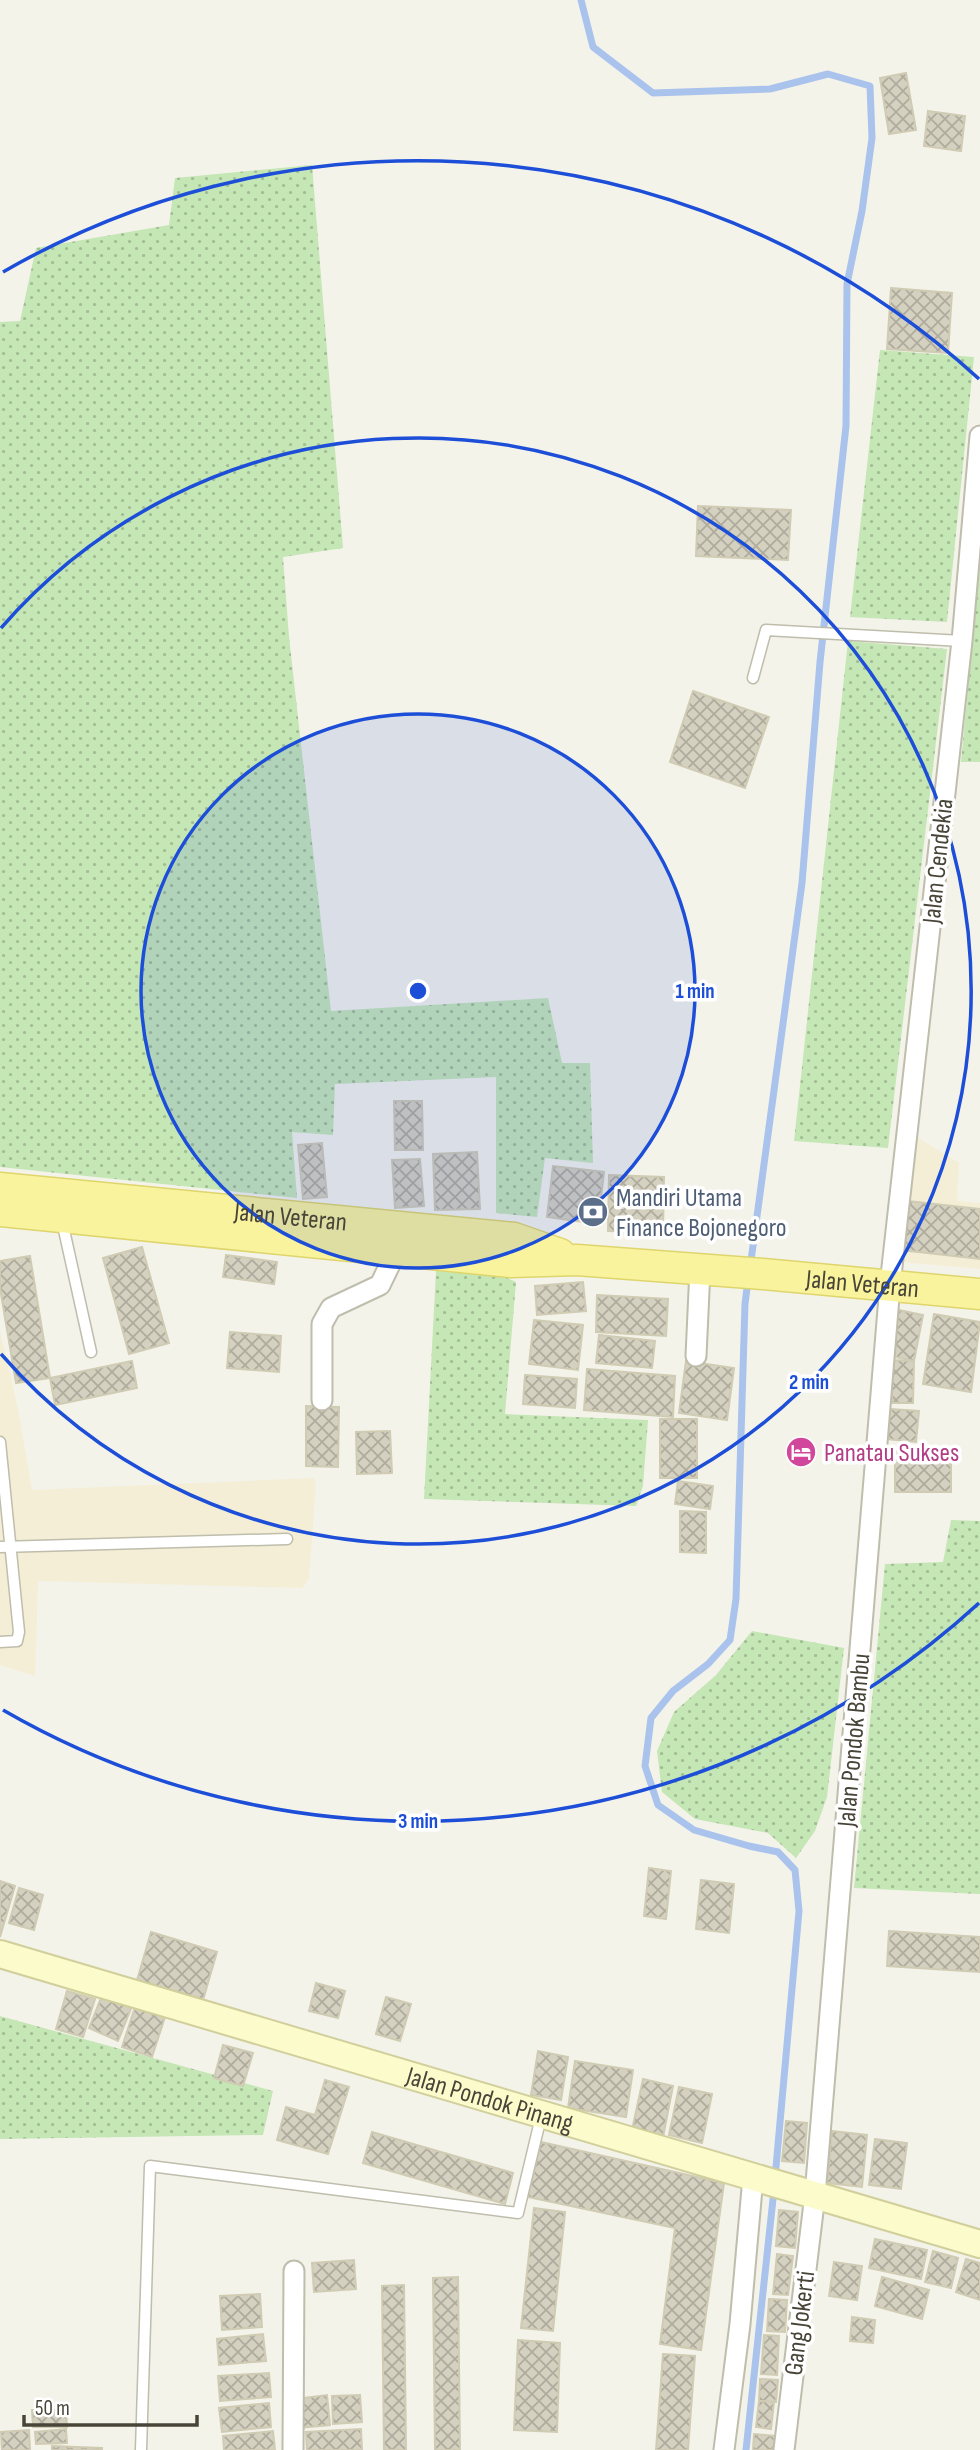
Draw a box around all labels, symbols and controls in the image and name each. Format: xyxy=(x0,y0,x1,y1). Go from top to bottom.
street label: Jalan Cendekia xyxy=(916,797,960,926)
centre of rings xyxy=(406,979,430,1003)
text: 1 min xyxy=(675,979,715,1004)
place label: Mandiri Utama Finance Bojonegoro xyxy=(616,1183,787,1244)
bank icon: Mandiri Utama Finance Bojonegoro xyxy=(576,1195,610,1229)
street label: Jalan Veteran xyxy=(232,1197,348,1239)
street label: Jalan Veteran xyxy=(804,1264,920,1305)
text: 2 min xyxy=(789,1370,829,1395)
hotel icon: Panatau Sukses xyxy=(784,1435,818,1469)
place label: Panatau Sukses xyxy=(824,1438,959,1469)
street label: Jalan Pondok Bambu xyxy=(831,1652,878,1829)
text: 3 min xyxy=(398,1809,438,1834)
street label: Jalan Pondok Pinang xyxy=(401,2061,577,2140)
street label: Gang Jokerti xyxy=(779,2269,822,2377)
scale bar xyxy=(24,2384,198,2428)
text: 50 m xyxy=(35,2396,70,2421)

